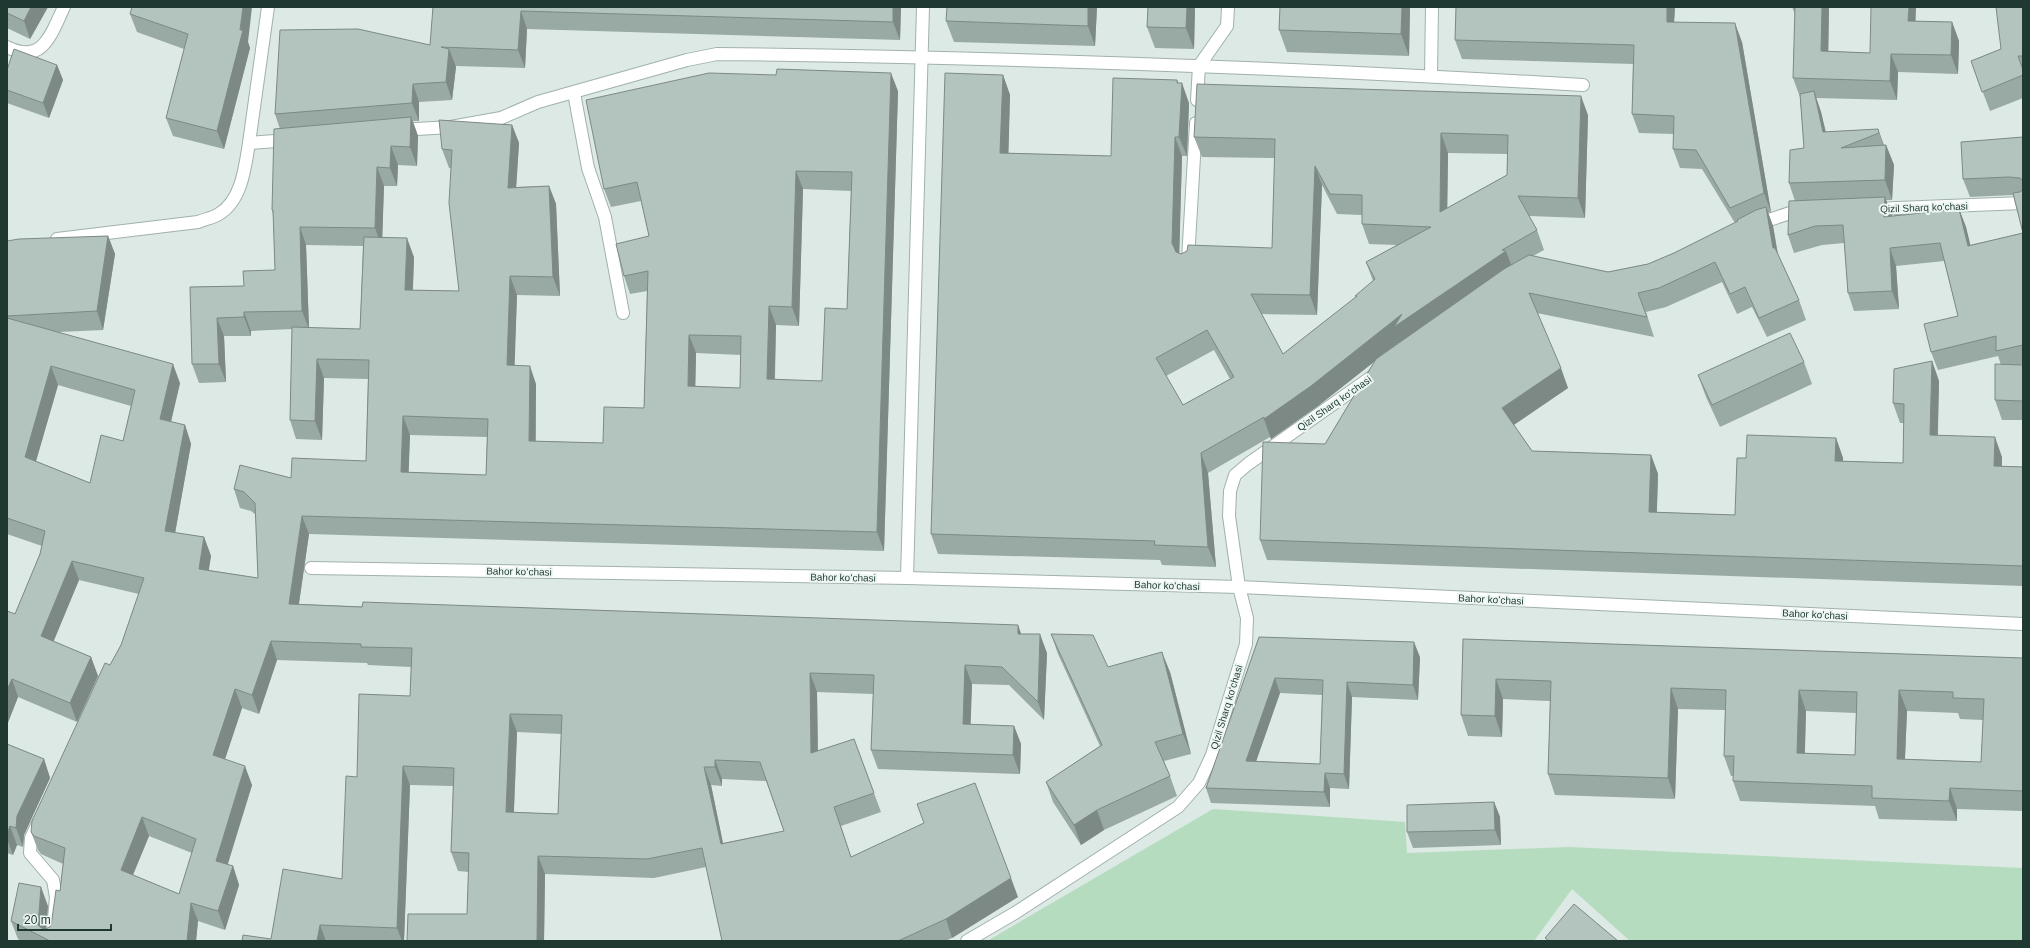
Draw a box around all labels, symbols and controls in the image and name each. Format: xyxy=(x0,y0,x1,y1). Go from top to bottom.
street label: Qizil Sharq koʻchasi xyxy=(1880,200,1968,215)
street label: Qizil Sharq koʻchasi xyxy=(1295,374,1373,433)
street label: Bahor koʻchasi xyxy=(486,565,552,578)
street label: Bahor koʻchasi xyxy=(810,571,876,584)
street label: Bahor koʻchasi xyxy=(1134,579,1200,592)
street label: Bahor koʻchasi xyxy=(1458,592,1524,607)
street label: Bahor koʻchasi xyxy=(1782,607,1848,622)
street label: Qizil Sharq koʻchasi xyxy=(1208,664,1245,751)
scale bar xyxy=(18,906,111,932)
text: 20 m xyxy=(24,913,51,927)

